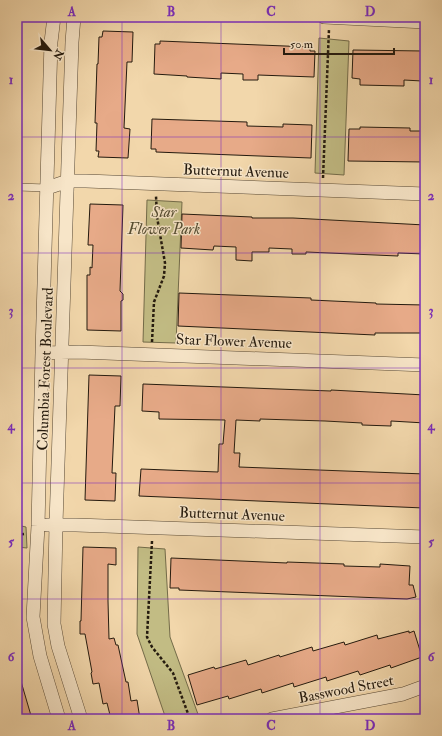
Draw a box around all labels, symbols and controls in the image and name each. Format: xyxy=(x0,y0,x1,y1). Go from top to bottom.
text: A xyxy=(67,4,77,20)
text: B xyxy=(167,4,175,20)
text: C xyxy=(266,4,276,20)
text: D xyxy=(365,4,376,20)
north arrow xyxy=(30,30,70,70)
scale bar xyxy=(284,30,394,56)
text: 50 m xyxy=(290,37,314,52)
text: N xyxy=(50,46,67,63)
text: 1 xyxy=(9,72,14,88)
text: 1 xyxy=(429,72,434,88)
street label: Butternut Avenue xyxy=(183,160,289,183)
text: 2 xyxy=(8,188,15,204)
text: 2 xyxy=(428,188,435,204)
park label: Star Flower Park xyxy=(127,203,200,239)
street label: Columbia Forest Boulevard xyxy=(33,286,58,451)
text: 3 xyxy=(9,303,14,319)
text: 3 xyxy=(429,303,434,319)
street label: Star Flower Avenue xyxy=(176,330,292,353)
text: 4 xyxy=(6,418,15,434)
text: 4 xyxy=(426,418,435,434)
street label: Butternut Avenue xyxy=(179,503,285,526)
text: 5 xyxy=(8,534,14,550)
text: 5 xyxy=(428,534,434,550)
text: 6 xyxy=(8,649,16,665)
text: 6 xyxy=(428,649,436,665)
street label: Basswood Street xyxy=(297,671,395,708)
text: A xyxy=(67,718,77,734)
text: B xyxy=(167,718,175,734)
text: C xyxy=(266,718,276,734)
text: D xyxy=(365,718,376,734)

